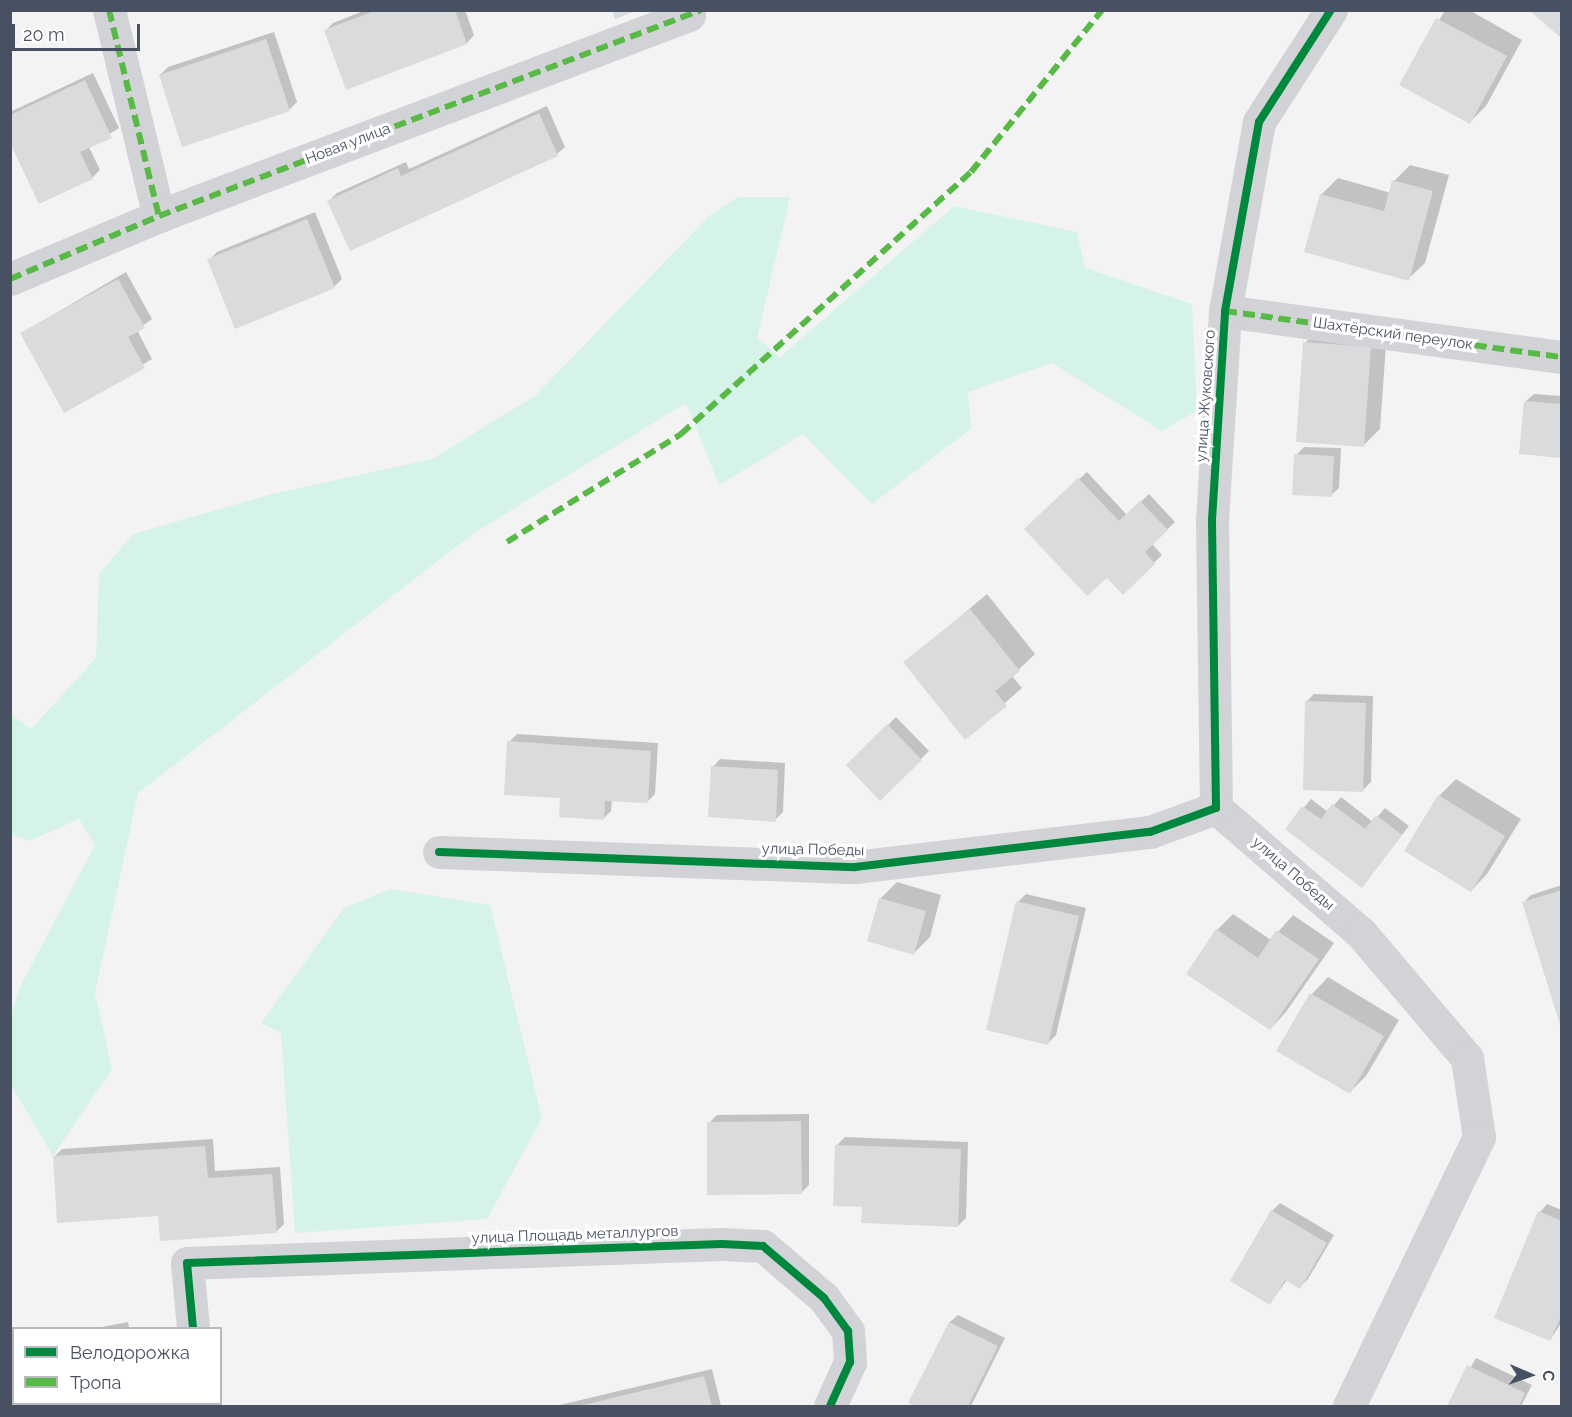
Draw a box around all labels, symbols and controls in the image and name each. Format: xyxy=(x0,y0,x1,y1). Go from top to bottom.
scale bar xyxy=(15,12,142,50)
text: 20 m xyxy=(23,24,65,45)
street label: Новая улица xyxy=(303,119,393,169)
street label: Шахтёрский переулок xyxy=(1312,314,1474,354)
street label: улица Жуковского xyxy=(1192,329,1220,463)
street label: улица Победы xyxy=(1248,834,1338,914)
street label: улица Победы xyxy=(762,840,864,860)
street label: улица Площадь металлургов xyxy=(471,1222,679,1248)
legend xyxy=(12,1327,222,1405)
text: Велодорожка xyxy=(70,1342,190,1363)
north arrow xyxy=(1500,1345,1560,1405)
text: С xyxy=(1539,1370,1558,1381)
text: Тропа xyxy=(70,1372,121,1393)

